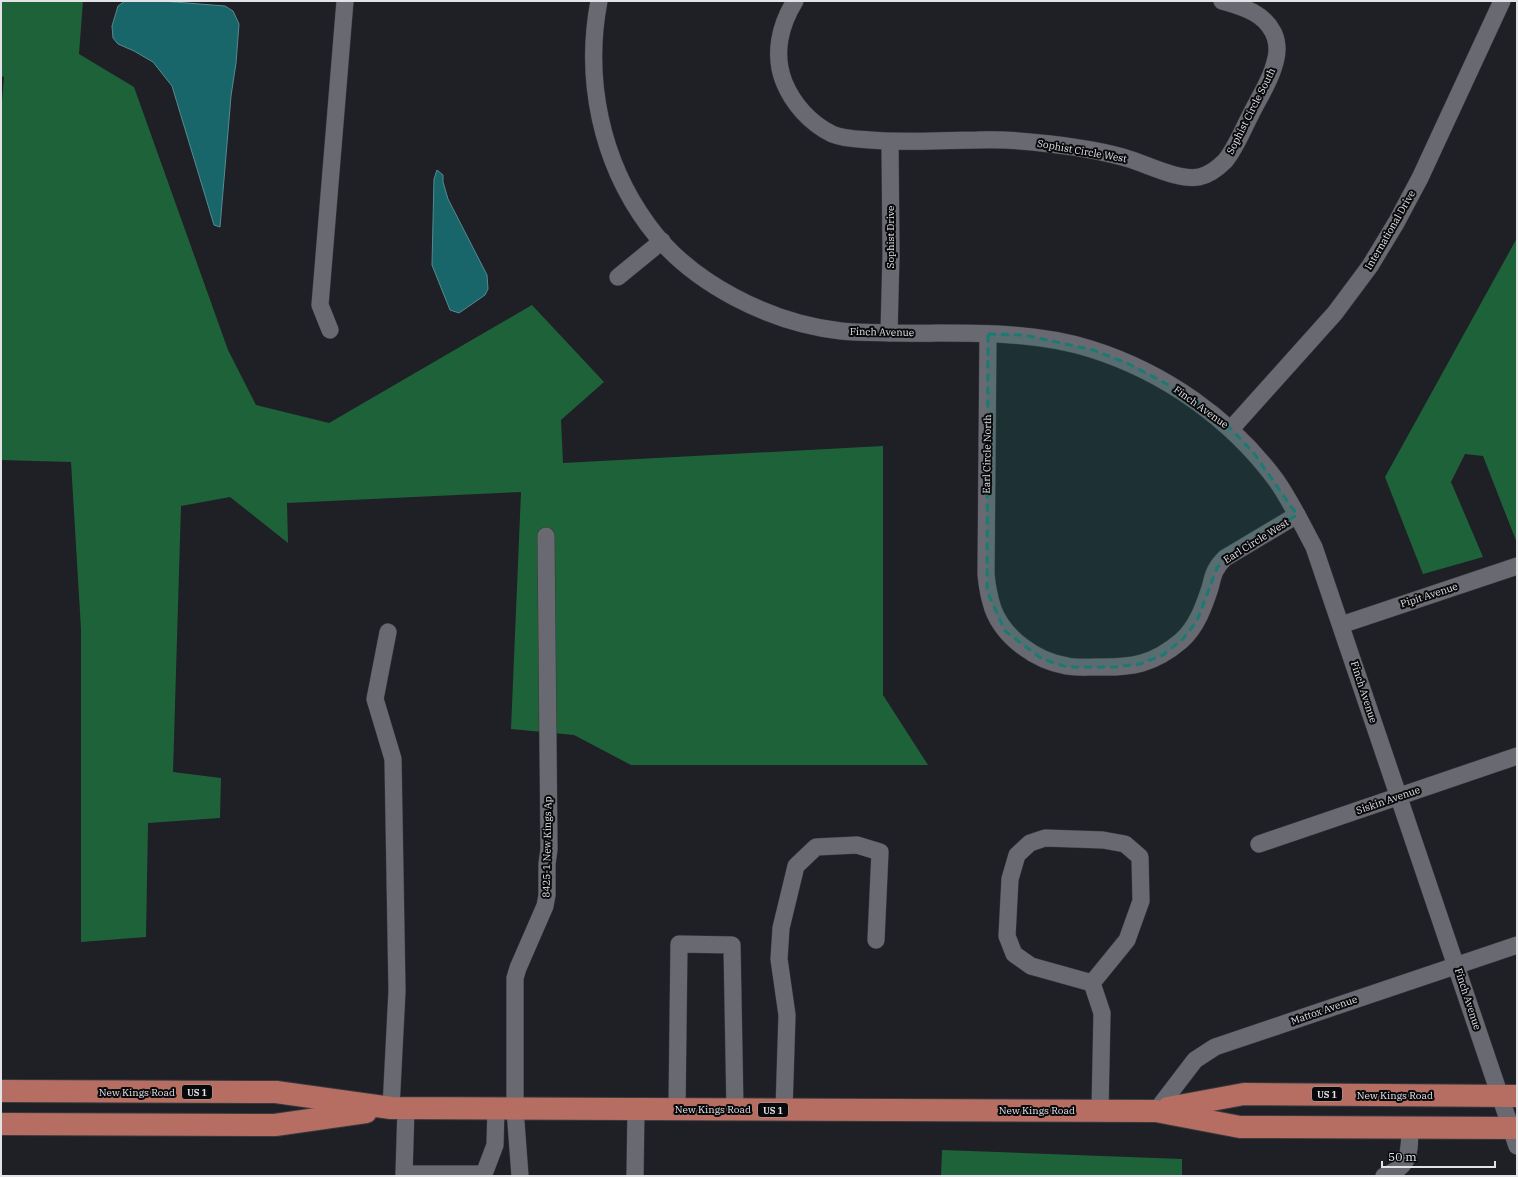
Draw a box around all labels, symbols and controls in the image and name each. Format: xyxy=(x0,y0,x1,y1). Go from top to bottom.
street label: Sophist Circle South xyxy=(1224,66,1278,156)
street label: Sophist Circle West xyxy=(1036,137,1128,165)
street label: International Drive xyxy=(1362,188,1418,272)
street label: Sophist Drive xyxy=(884,206,897,268)
street label: Finch Avenue xyxy=(850,325,914,339)
street label: Finch Avenue xyxy=(1171,383,1231,431)
street label: Earl Circle North xyxy=(980,414,994,494)
street label: Earl Circle West xyxy=(1221,516,1291,566)
street label: Pipit Avenue xyxy=(1399,580,1459,610)
street label: Finch Avenue xyxy=(1348,659,1380,725)
street label: Siskin Avenue xyxy=(1354,783,1422,817)
street label: 8425-1 New Kings Ap xyxy=(540,796,554,898)
street label: Finch Avenue xyxy=(1452,966,1484,1032)
street label: Mattox Avenue xyxy=(1289,993,1359,1027)
road number: US 1 xyxy=(182,1085,212,1099)
street label: New Kings Road xyxy=(99,1086,175,1099)
road number: US 1 xyxy=(1312,1087,1342,1101)
street label: New Kings Road xyxy=(1357,1089,1433,1102)
street label: New Kings Road xyxy=(675,1103,751,1116)
road number: US 1 xyxy=(758,1103,788,1117)
street label: New Kings Road xyxy=(999,1104,1075,1117)
scale bar xyxy=(1382,1143,1495,1169)
text: 50 m xyxy=(1388,1149,1417,1164)

